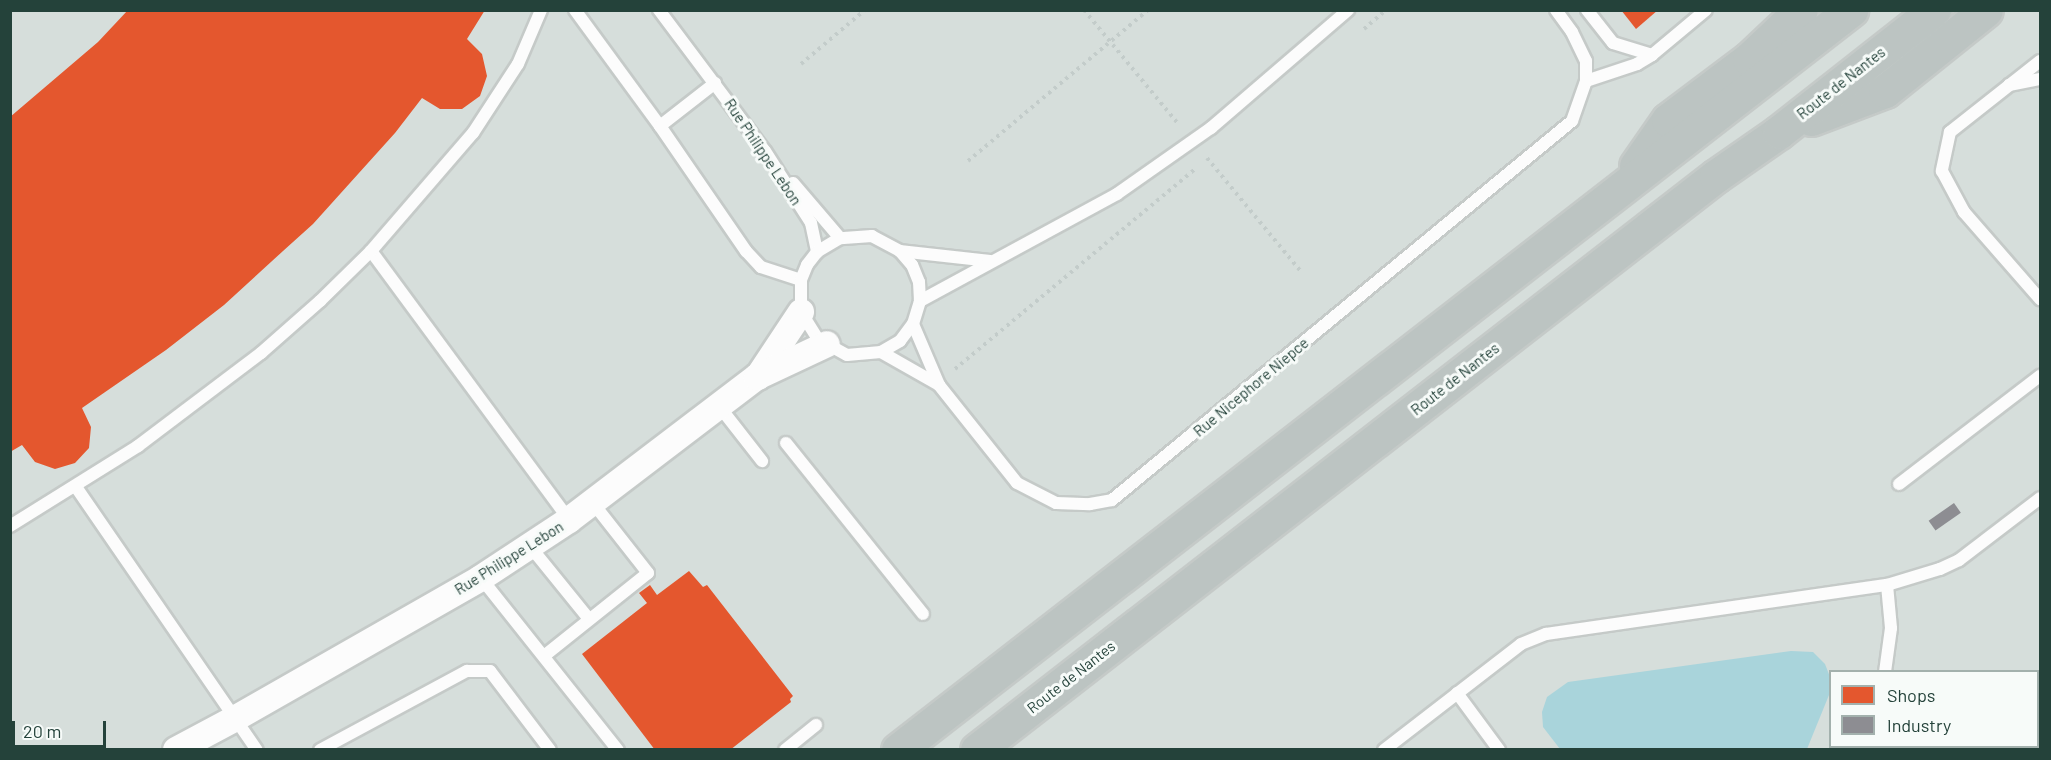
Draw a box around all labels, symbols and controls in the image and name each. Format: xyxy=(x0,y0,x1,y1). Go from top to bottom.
street label: Route de Nantes xyxy=(1793,43,1889,123)
street label: Rue Philippe Lebon xyxy=(721,95,805,209)
street label: Rue Nicephore Niepce xyxy=(1190,334,1312,440)
street label: Route de Nantes xyxy=(1407,339,1503,419)
street label: Rue Philippe Lebon xyxy=(451,517,567,599)
street label: Route de Nantes xyxy=(1023,637,1119,717)
legend xyxy=(1829,670,2039,748)
text: Shops xyxy=(1887,684,1936,706)
scale bar xyxy=(15,709,110,747)
text: Industry xyxy=(1887,714,1951,736)
text: 20 m xyxy=(23,720,61,742)

